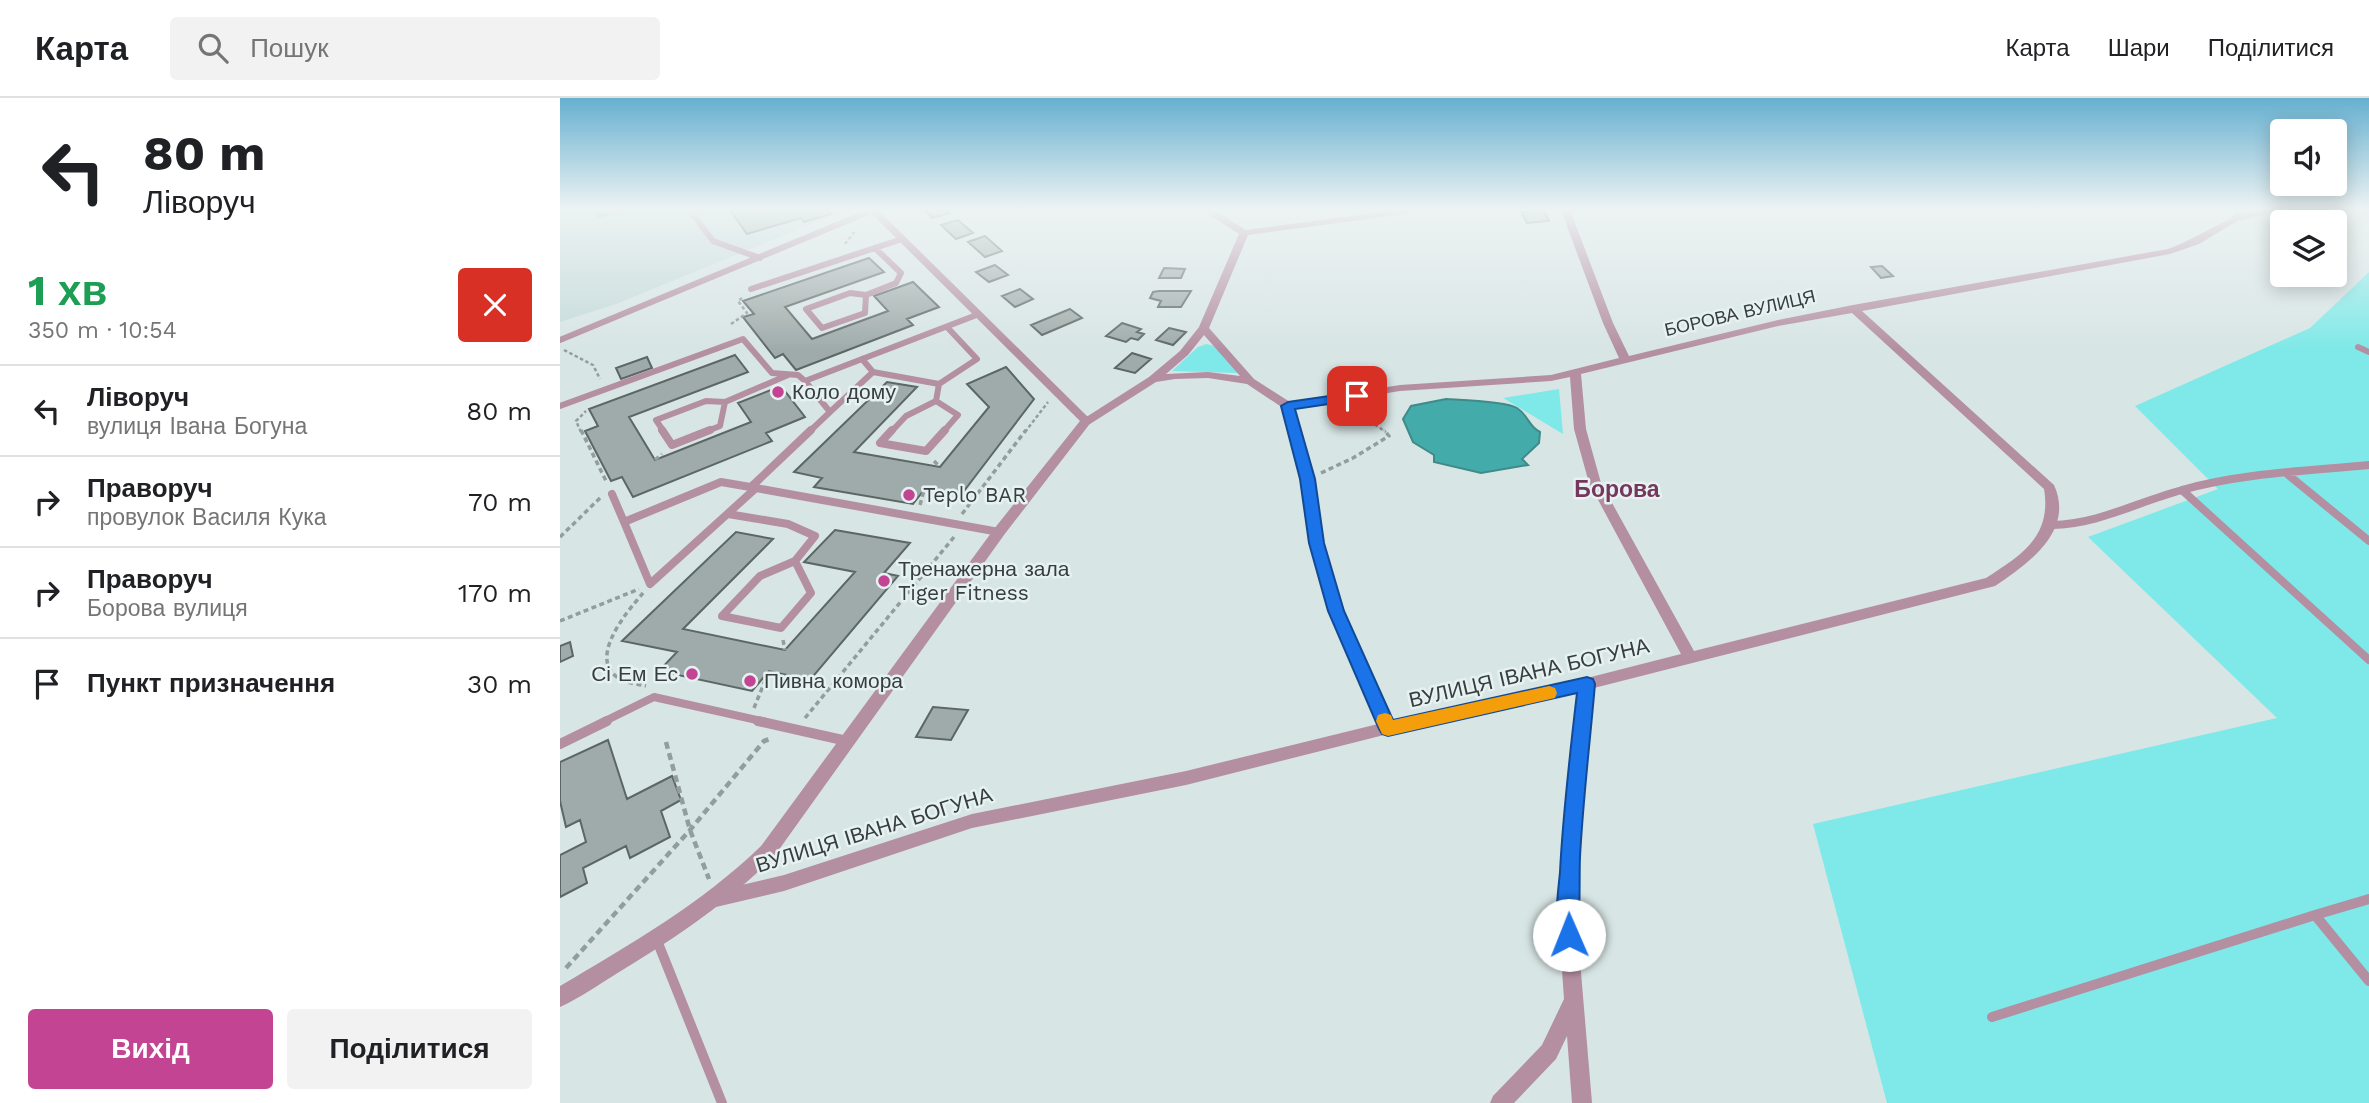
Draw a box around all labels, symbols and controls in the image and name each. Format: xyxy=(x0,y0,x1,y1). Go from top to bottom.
search box xyxy=(170,17,660,80)
text: Карта xyxy=(35,29,128,68)
icon: search xyxy=(194,29,232,67)
text: Пошук xyxy=(250,33,329,63)
text: Карта xyxy=(2005,34,2070,62)
text: Шари xyxy=(2108,34,2170,62)
text: Поділитися xyxy=(2208,34,2334,62)
map controls xyxy=(2270,119,2347,287)
button: sound xyxy=(2270,119,2347,196)
text: 80 m xyxy=(143,124,265,182)
icon: left xyxy=(28,126,119,217)
text: Ліворуч xyxy=(143,183,256,221)
button: layers xyxy=(2270,210,2347,287)
text: 1 хв xyxy=(28,266,107,315)
button: close xyxy=(458,268,532,342)
street label: БОРОВА ВУЛИЦЯ xyxy=(1662,285,1817,340)
text: 350 m · 10:54 xyxy=(28,317,177,344)
pin xyxy=(1327,366,1387,426)
icon: arrive xyxy=(1338,377,1376,415)
place label: Коло дому xyxy=(792,379,896,404)
text: Ліворуч xyxy=(87,382,189,412)
marker: Коло дому xyxy=(770,384,786,400)
icon: left xyxy=(28,392,66,430)
text: 80 m xyxy=(466,396,532,426)
text: вулиця Івана Богуна xyxy=(87,413,307,440)
text: Праворуч xyxy=(87,473,213,503)
district label: Борова xyxy=(1574,476,1660,503)
place label: Teplo BAR xyxy=(923,482,1026,507)
icon: right xyxy=(28,483,66,521)
text: 70 m xyxy=(468,487,532,517)
marker: Teplo BAR xyxy=(901,487,917,503)
text: провулок Василя Кука xyxy=(87,504,327,531)
place label: Тренажерна зала Tiger Fitness xyxy=(898,556,1070,605)
text: Праворуч xyxy=(87,564,213,594)
marker: Тренажерна зала Tiger Fitness xyxy=(876,573,892,589)
icon: right xyxy=(28,574,66,612)
text: 170 m xyxy=(458,578,532,608)
text: Борова вулиця xyxy=(87,595,248,622)
street label: ВУЛИЦЯ ІВАНА БОГУНА xyxy=(1406,633,1652,712)
place label: Сі Ем Ес xyxy=(591,661,678,686)
icon: arrive xyxy=(28,665,66,703)
marker: Сі Ем Ес xyxy=(684,666,700,682)
text: Пункт призначення xyxy=(87,668,335,698)
place label: Пивна комора xyxy=(764,668,903,693)
text: 30 m xyxy=(467,669,532,699)
marker: Пивна комора xyxy=(742,673,758,689)
street label: ВУЛИЦЯ ІВАНА БОГУНА xyxy=(753,782,995,877)
position arrow xyxy=(1532,898,1606,972)
button: Вихід xyxy=(28,1009,273,1089)
button: Поділитися xyxy=(287,1009,532,1089)

